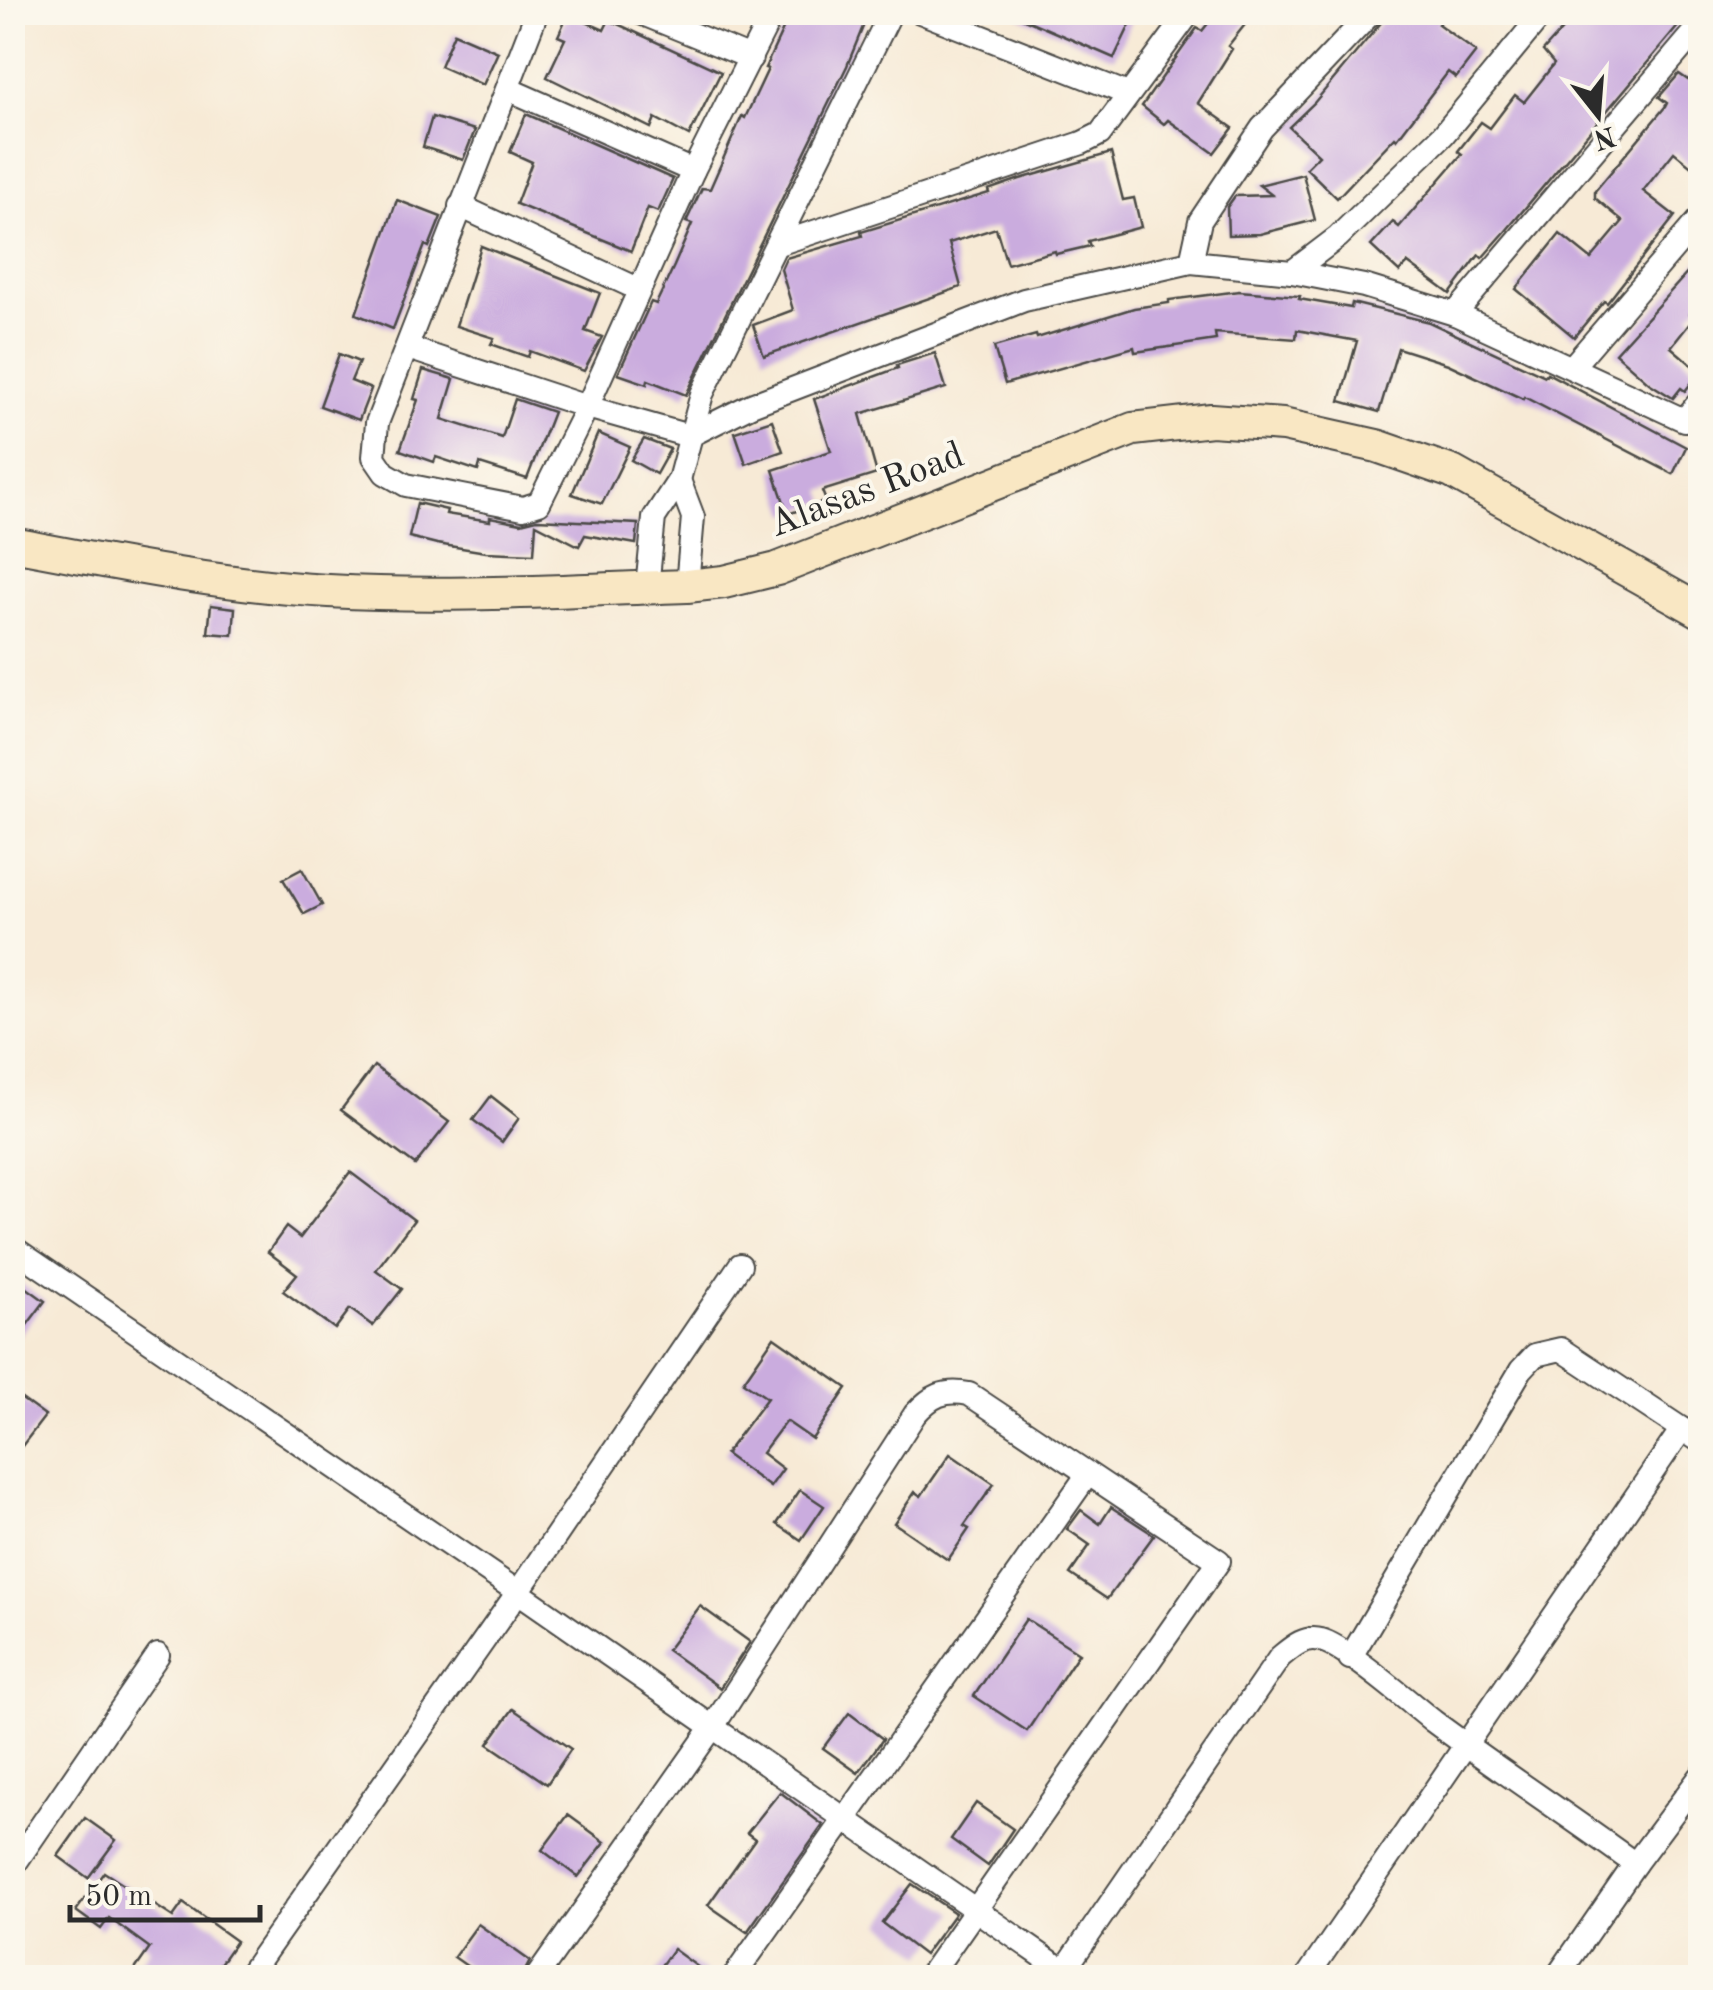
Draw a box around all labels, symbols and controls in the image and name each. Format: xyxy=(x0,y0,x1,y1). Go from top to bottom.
north arrow xyxy=(1548,65,1648,165)
text: N xyxy=(1590,120,1619,153)
street label: Alasas Road xyxy=(764,437,970,545)
scale bar xyxy=(70,1860,260,1922)
text: 50 m xyxy=(85,1882,152,1912)

